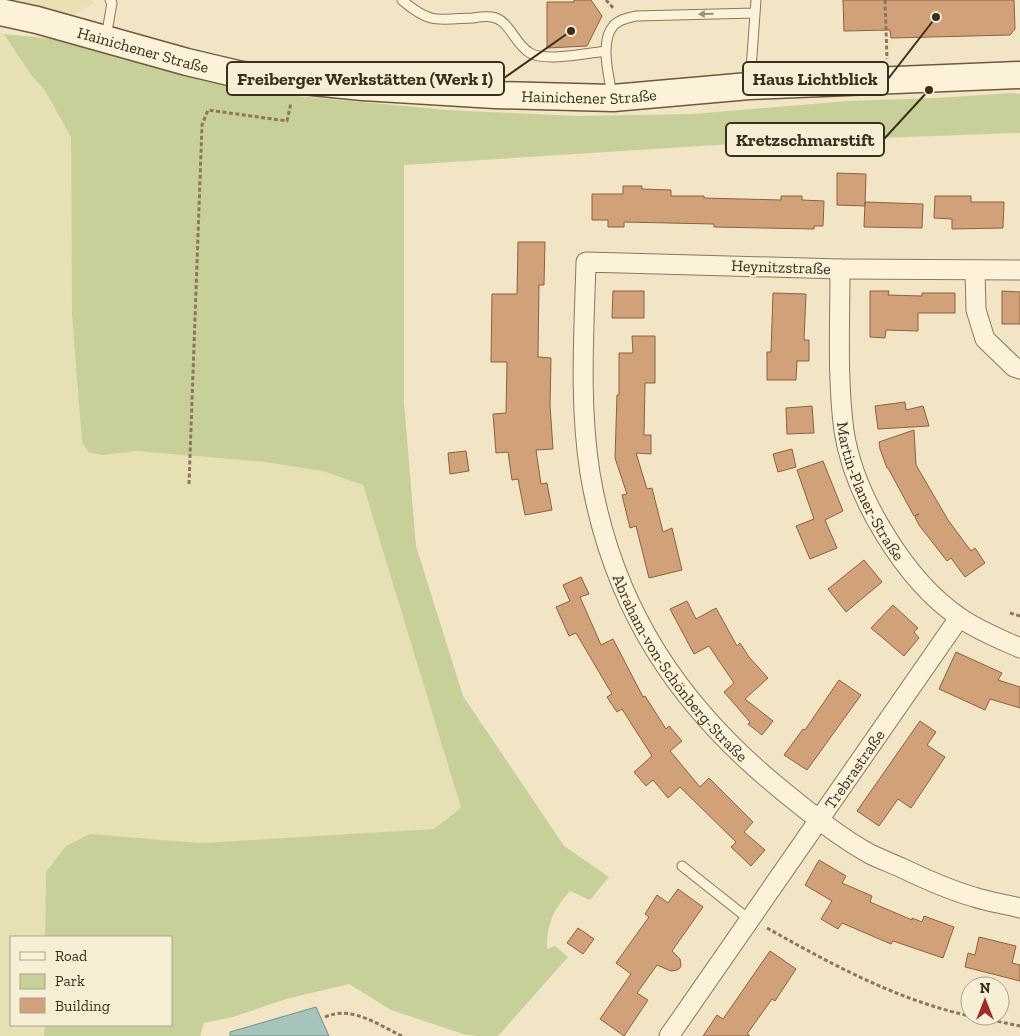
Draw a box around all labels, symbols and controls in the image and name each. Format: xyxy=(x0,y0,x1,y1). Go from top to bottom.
one-way arrow xyxy=(698,10,714,18)
street label: Hainichener Straße xyxy=(75,22,211,76)
callout: Freiberger Werkstätten (Werk I) xyxy=(227,62,504,95)
callout: Haus Lichtblick xyxy=(743,62,888,95)
text: Freiberger Werkstätten (Werk I) xyxy=(237,68,493,90)
text: Haus Lichtblick xyxy=(752,68,878,90)
street label: Hainichener Straße xyxy=(521,85,657,108)
callout: Kretzschmarstift xyxy=(726,123,884,156)
text: Kretzschmarstift xyxy=(736,129,875,151)
street label: Heynitzstraße xyxy=(731,256,831,278)
street label: Martin-Planer-Straße xyxy=(833,421,909,564)
street label: Abraham-von-Schönberg-Straße xyxy=(609,571,752,765)
street label: Trebrastraße xyxy=(820,726,888,812)
legend xyxy=(10,936,172,1026)
text: Road xyxy=(55,947,88,965)
text: Park xyxy=(55,972,85,990)
north arrow xyxy=(960,976,1010,1026)
text: N xyxy=(980,980,991,997)
text: Building xyxy=(55,997,110,1015)

